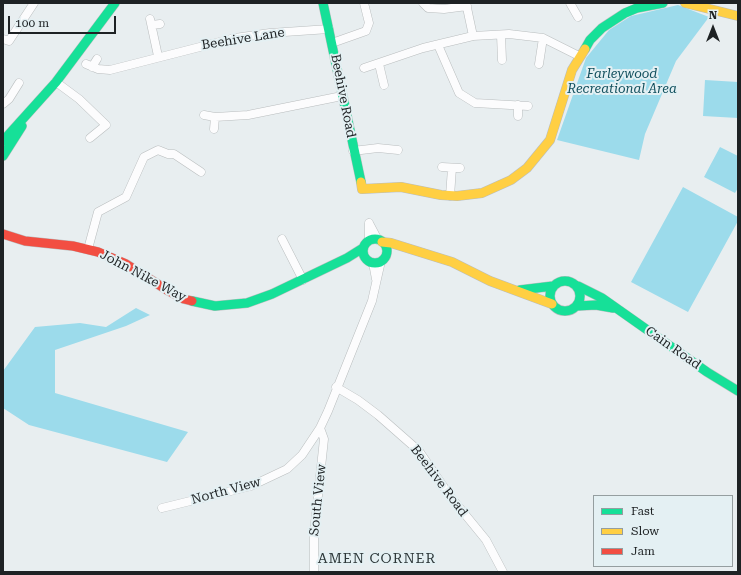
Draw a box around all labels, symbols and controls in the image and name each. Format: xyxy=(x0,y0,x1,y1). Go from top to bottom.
scale bar xyxy=(10,8,118,34)
north arrow xyxy=(693,8,733,48)
text: N xyxy=(709,9,717,22)
text: 100 m xyxy=(15,16,49,30)
street label: Beehive Lane xyxy=(200,25,286,53)
street label: Beehive Road xyxy=(327,53,359,139)
park label: Farleywood Recreational Area xyxy=(567,66,677,97)
street label: John Nike Way xyxy=(97,247,189,305)
street label: Cain Road xyxy=(642,323,704,373)
street label: Beehive Road xyxy=(407,442,471,520)
street label: South View xyxy=(306,463,330,537)
street label: North View xyxy=(190,474,262,508)
legend xyxy=(593,495,733,567)
text: Fast xyxy=(631,504,654,518)
text: Slow xyxy=(631,524,659,538)
text: Jam xyxy=(631,544,655,558)
district label: AMEN CORNER xyxy=(318,551,436,567)

